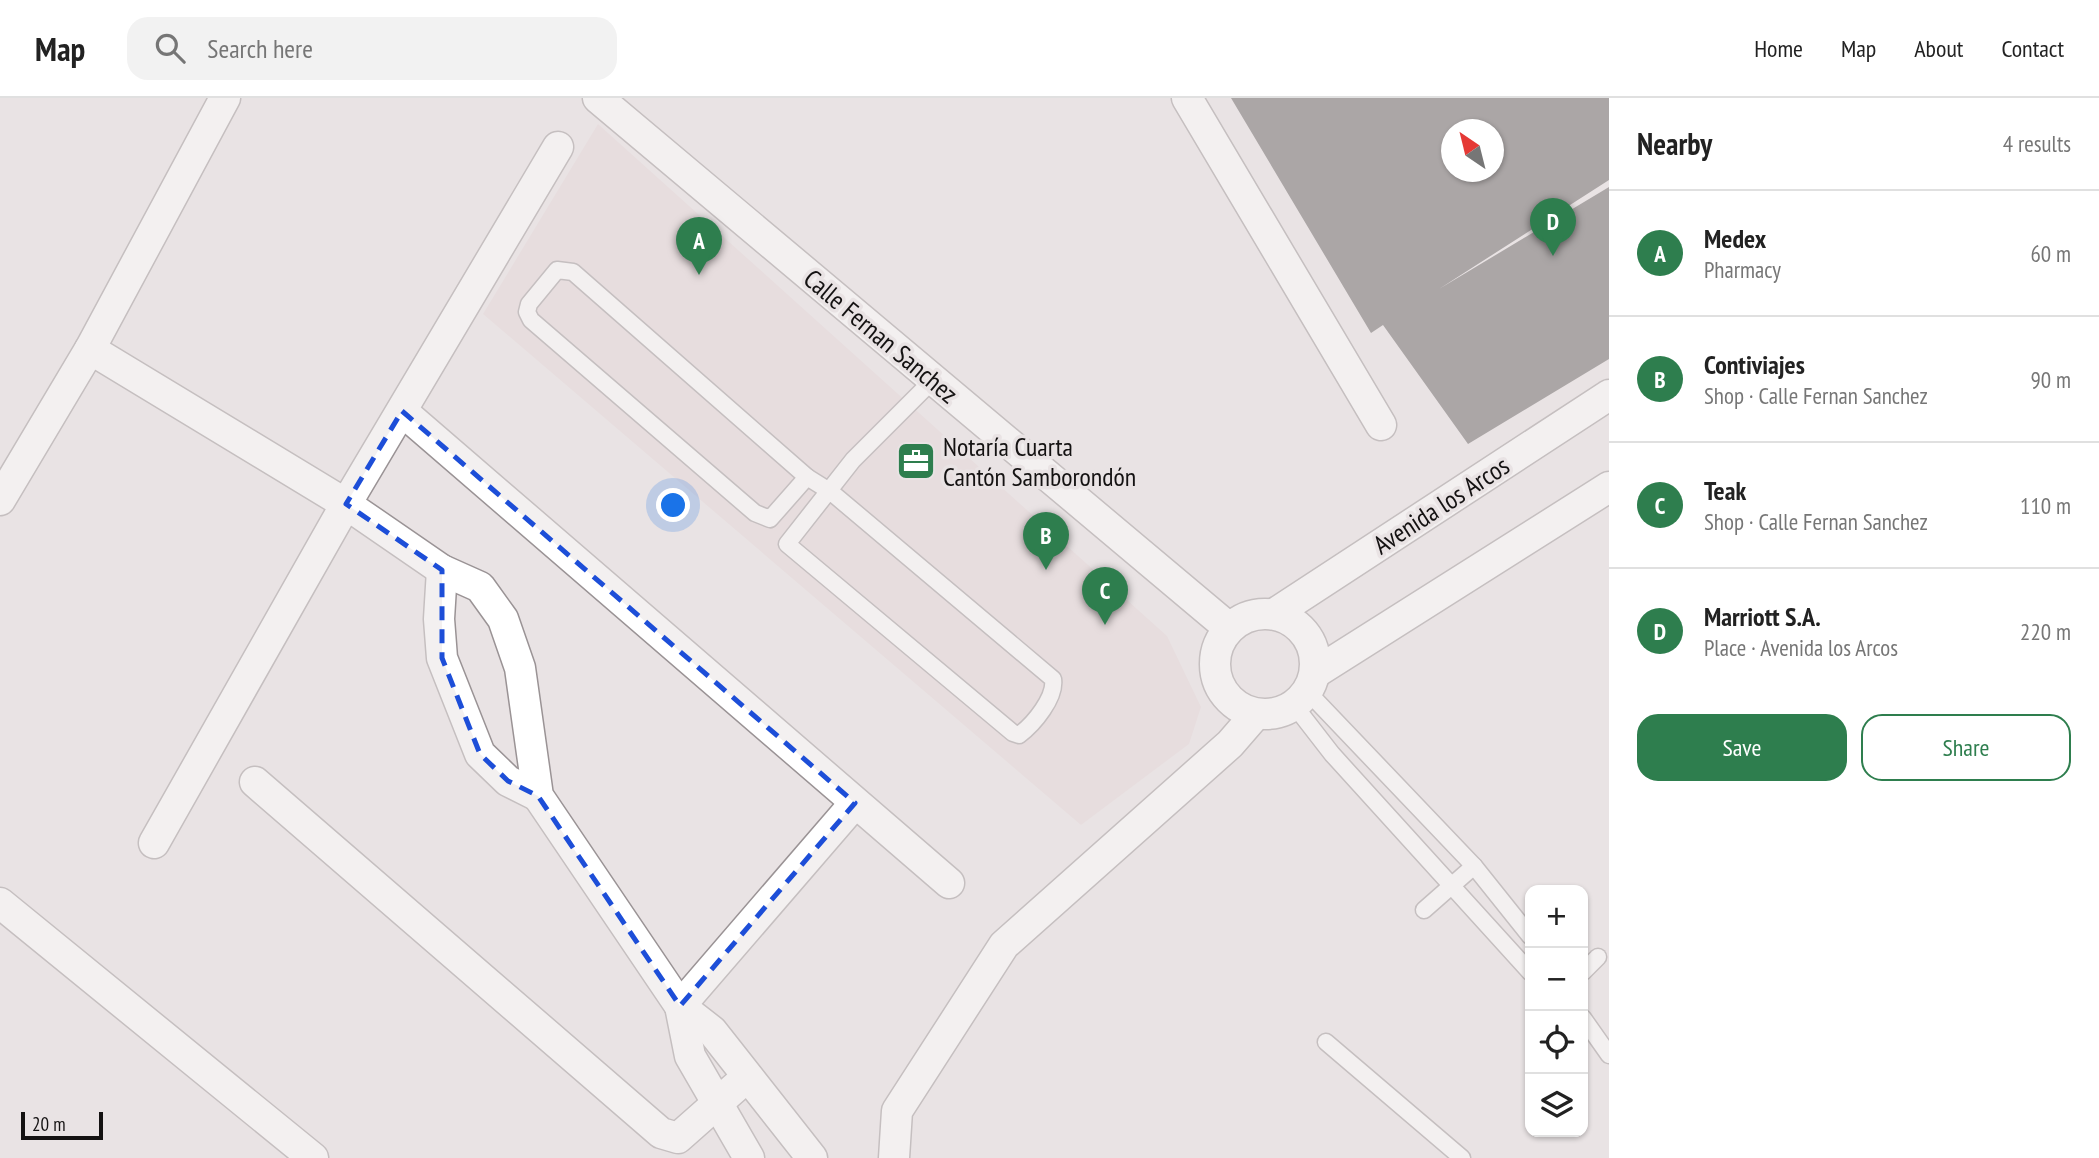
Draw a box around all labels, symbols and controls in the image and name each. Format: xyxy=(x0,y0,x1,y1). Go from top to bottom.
search box xyxy=(127,17,617,80)
text: Map xyxy=(35,27,85,70)
icon: search xyxy=(151,29,189,67)
text: Search here xyxy=(207,32,313,65)
text: Home xyxy=(1754,33,1803,64)
text: Map xyxy=(1841,33,1876,64)
text: About xyxy=(1914,33,1963,64)
text: Contact xyxy=(2001,33,2064,64)
north arrow xyxy=(1441,119,1504,182)
text: Nearby xyxy=(1637,124,1712,163)
text: 4 results xyxy=(2003,129,2071,158)
pin: D xyxy=(1530,198,1576,256)
pin: A xyxy=(676,217,722,275)
text: Medex xyxy=(1704,222,1766,255)
text: A xyxy=(1654,239,1666,268)
text: 60 m xyxy=(2030,239,2071,268)
text: Pharmacy xyxy=(1704,255,1781,284)
street label: Calle Fernan Sanchez xyxy=(797,262,965,410)
text: Contiviajes xyxy=(1704,348,1805,381)
text: B xyxy=(1654,365,1666,394)
text: 90 m xyxy=(2030,365,2071,394)
text: Shop · Calle Fernan Sanchez xyxy=(1704,381,1928,410)
place label: Notaría Cuarta Cantón Samborondón xyxy=(943,430,1136,493)
office icon: Notaría Cuarta Cantón Samborondón xyxy=(895,440,937,482)
street label: Avenida los Arcos xyxy=(1367,449,1515,561)
text: Teak xyxy=(1704,474,1746,507)
your location xyxy=(656,488,690,522)
text: C xyxy=(1655,491,1665,520)
text: 110 m xyxy=(2020,491,2071,520)
text: Shop · Calle Fernan Sanchez xyxy=(1704,507,1928,536)
pin: B xyxy=(1023,512,1069,570)
pin: C xyxy=(1082,567,1128,625)
text: Marriott S.A. xyxy=(1704,600,1821,633)
text: D xyxy=(1654,617,1666,646)
text: 220 m xyxy=(2020,617,2071,646)
text: Place · Avenida los Arcos xyxy=(1704,633,1898,662)
button: Save xyxy=(1637,714,1847,781)
button: Share xyxy=(1861,714,2071,781)
map controls xyxy=(1525,885,1588,1137)
button: + xyxy=(1525,885,1588,948)
button: − xyxy=(1525,948,1588,1011)
button: locate xyxy=(1525,1011,1588,1074)
button: layers xyxy=(1525,1074,1588,1137)
scale bar xyxy=(21,1109,103,1141)
text: 20 m xyxy=(32,1112,66,1136)

